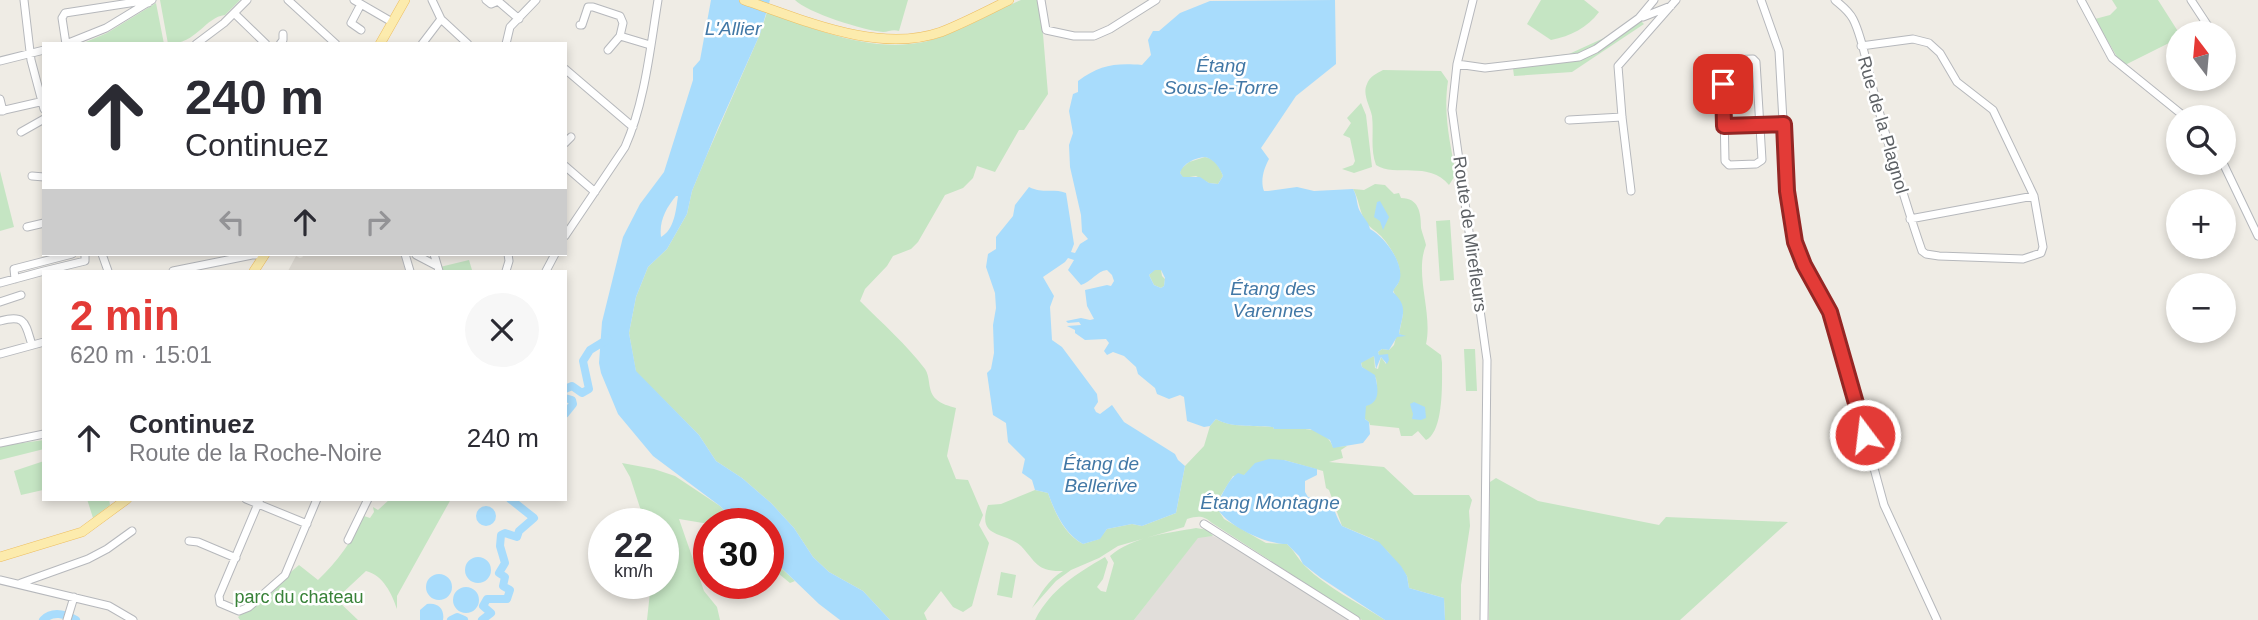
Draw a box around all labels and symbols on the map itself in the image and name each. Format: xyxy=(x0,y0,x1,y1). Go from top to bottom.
water label: L'Allier xyxy=(705,18,762,39)
north arrow xyxy=(2166,21,2236,91)
pin xyxy=(1693,54,1753,114)
street label: Rue de la Plagnol xyxy=(1854,54,1912,196)
water label: Étang Sous-le-Torre xyxy=(1164,55,1278,98)
street label: Route de Mirefleurs xyxy=(1449,155,1491,313)
water label: Étang des Varennes xyxy=(1230,278,1316,321)
position arrow xyxy=(1828,398,1902,472)
water label: Étang de Bellerive xyxy=(1063,453,1139,496)
water label: Étang Montagne xyxy=(1200,492,1340,513)
speed limit sign: 30 xyxy=(693,508,784,599)
park label: parc du chateau xyxy=(234,587,364,607)

